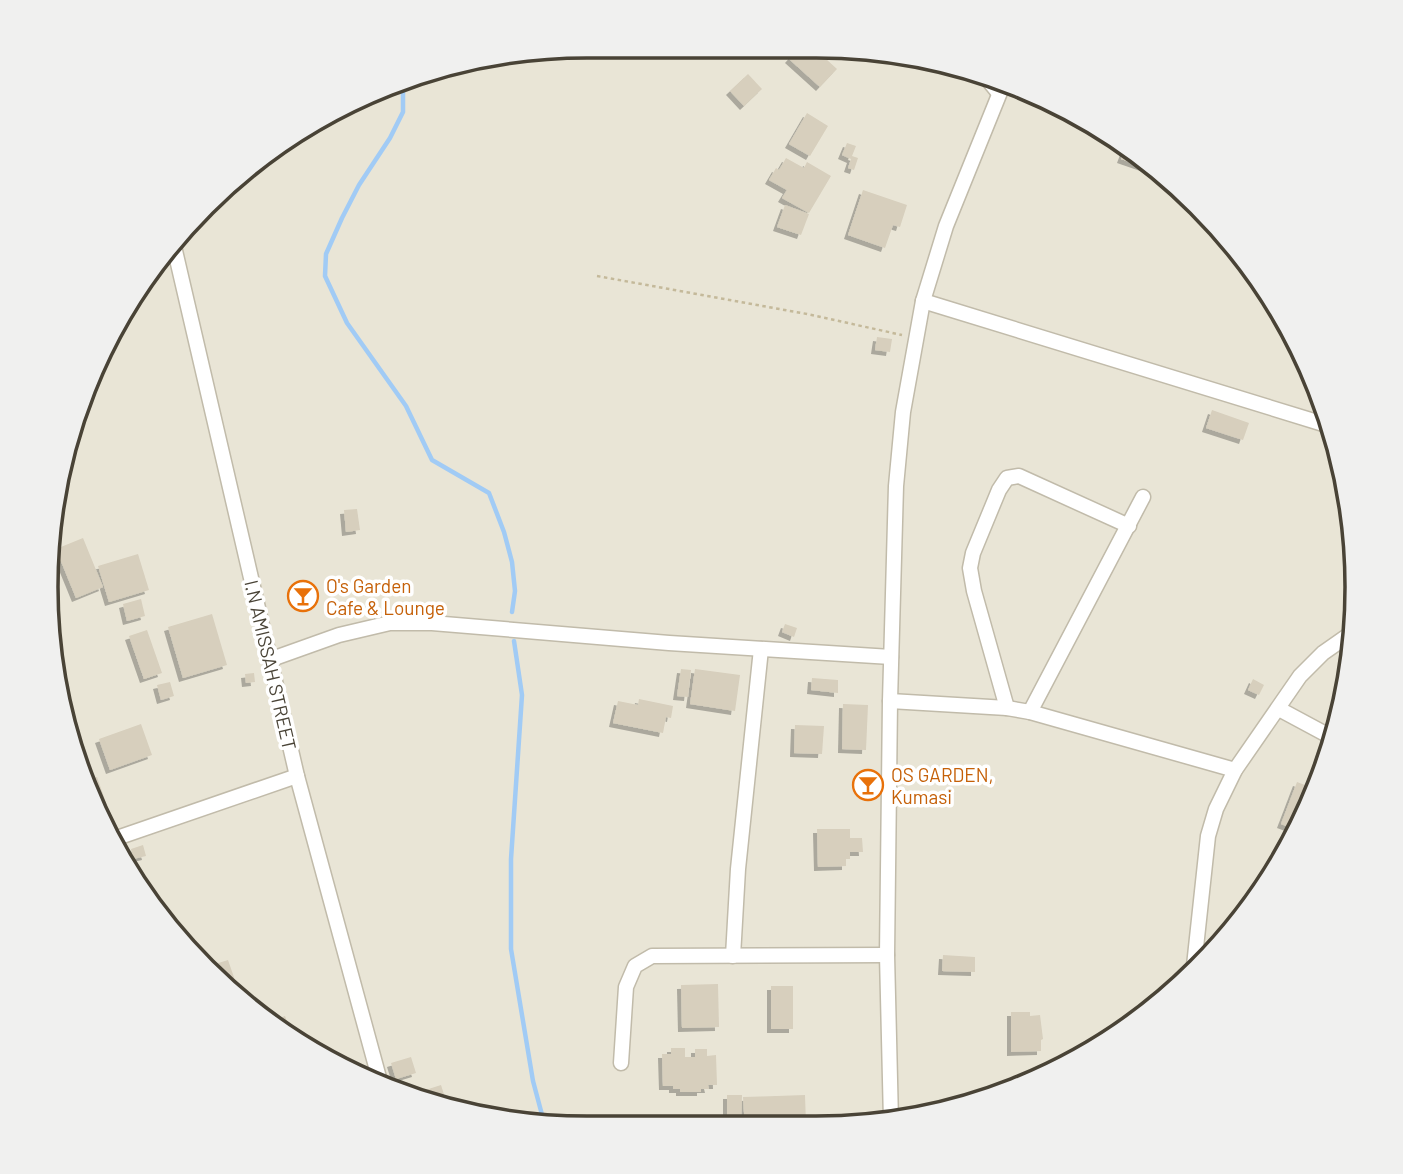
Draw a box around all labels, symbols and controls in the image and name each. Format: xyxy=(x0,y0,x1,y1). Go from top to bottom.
place label: O's Garden Cafe & Lounge xyxy=(326,574,445,619)
street label: I.N AMISSAH STREET xyxy=(240,578,302,752)
bar icon: O's Garden Cafe & Lounge xyxy=(286,579,320,613)
place label: OS GARDEN, Kumasi xyxy=(891,763,994,808)
bar icon: OS GARDEN, Kumasi xyxy=(851,768,885,802)

